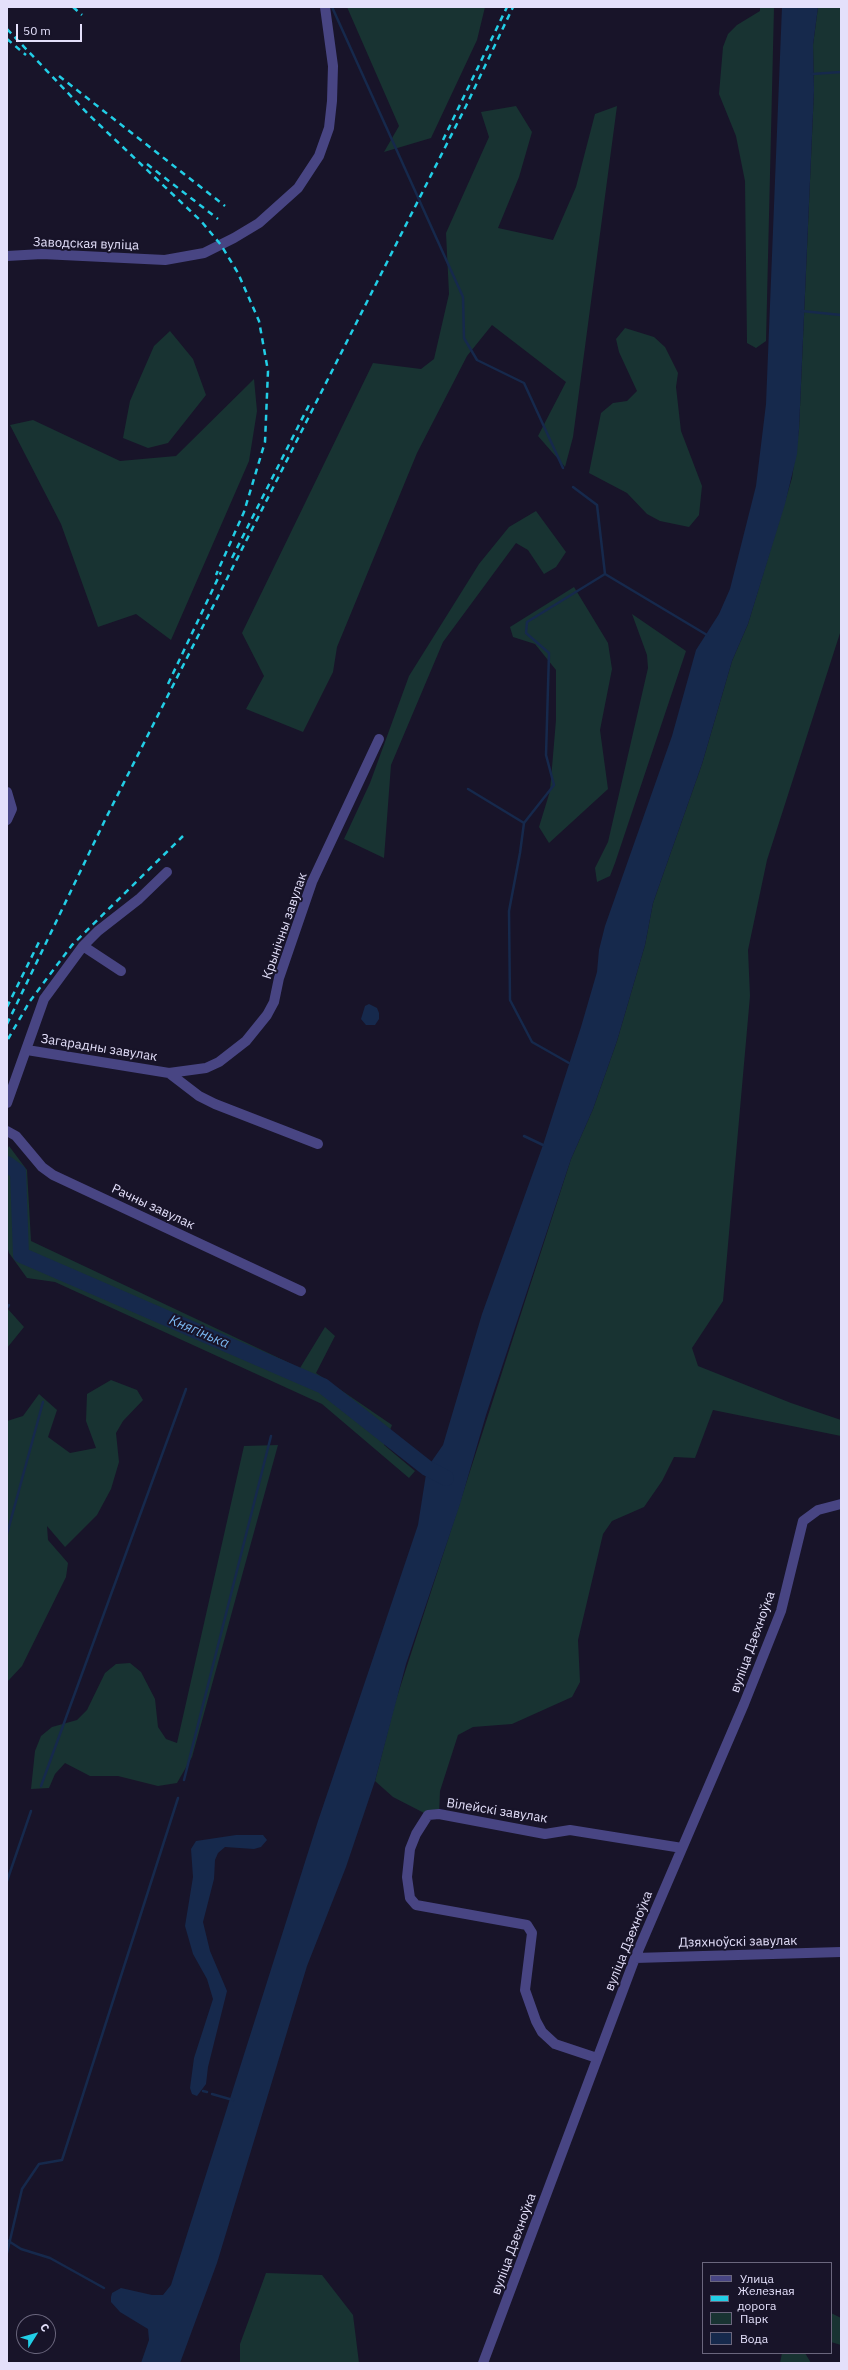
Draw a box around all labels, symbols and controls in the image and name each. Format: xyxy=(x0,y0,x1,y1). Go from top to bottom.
scale bar xyxy=(18,16,84,42)
text: 50 m xyxy=(23,23,51,38)
street label: Заводская вуліца xyxy=(33,234,139,254)
street label: Крынічны завулак xyxy=(259,871,311,981)
street label: Загарадны завулак xyxy=(40,1031,158,1065)
street label: Рачны завулак xyxy=(109,1181,197,1233)
water label: Княгінька xyxy=(166,1312,232,1352)
street label: вуліца Дзехноўка xyxy=(727,1589,779,1695)
street label: Вілейскі завулак xyxy=(445,1795,549,1827)
street label: вуліца Дзехноўка xyxy=(602,1889,656,1993)
street label: Дзяхноўскі завулак xyxy=(678,1933,798,1951)
street label: вуліца Дзехноўка xyxy=(488,2191,540,2297)
legend xyxy=(702,2262,832,2354)
text: Улица xyxy=(740,2271,774,2286)
text: Железная дорога xyxy=(737,2283,795,2313)
text: Парк xyxy=(740,2311,768,2326)
north arrow xyxy=(16,2314,56,2354)
text: С xyxy=(37,2320,53,2334)
text: Вода xyxy=(740,2331,768,2346)

